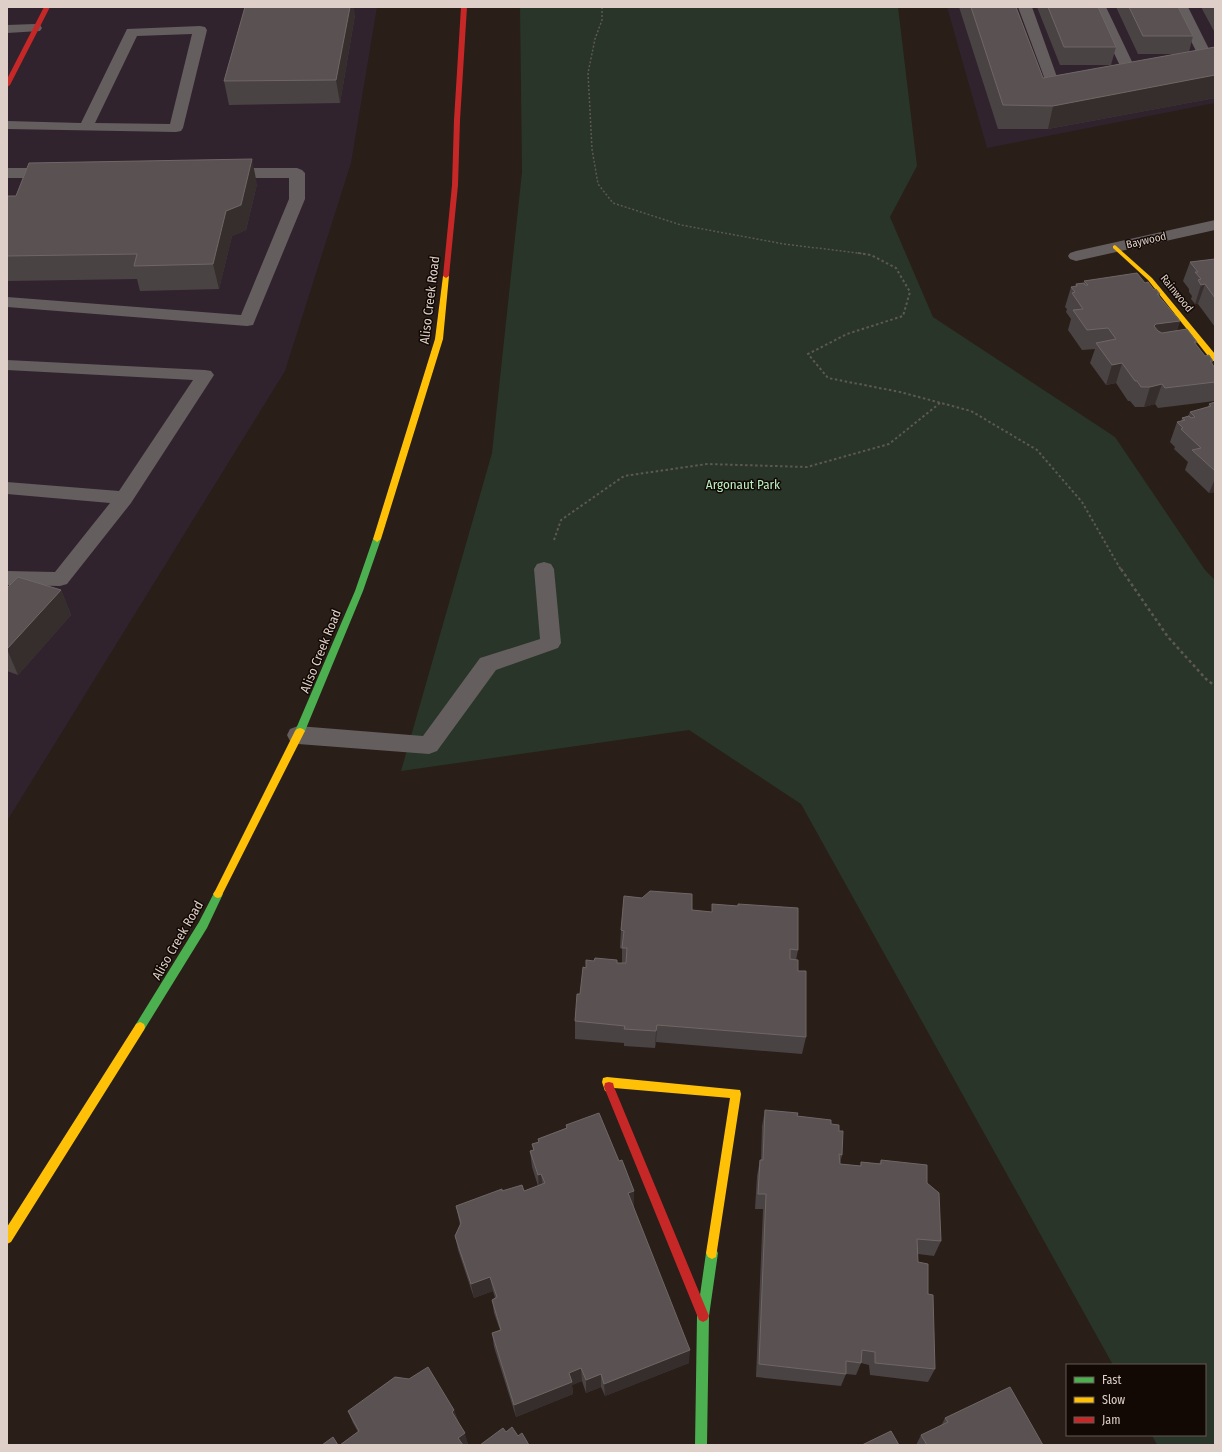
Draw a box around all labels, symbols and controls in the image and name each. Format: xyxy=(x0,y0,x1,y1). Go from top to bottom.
street label: Baywood xyxy=(1125,230,1167,251)
street label: Aliso Creek Road xyxy=(417,255,442,345)
street label: Rainwood xyxy=(1158,272,1196,315)
park label: Argonaut Park xyxy=(706,477,781,492)
street label: Aliso Creek Road xyxy=(297,607,344,695)
street label: Aliso Creek Road xyxy=(149,898,206,982)
legend xyxy=(1066,1364,1206,1436)
text: Fast xyxy=(1102,1373,1121,1387)
text: Slow xyxy=(1102,1393,1125,1407)
text: Jam xyxy=(1102,1413,1120,1427)

